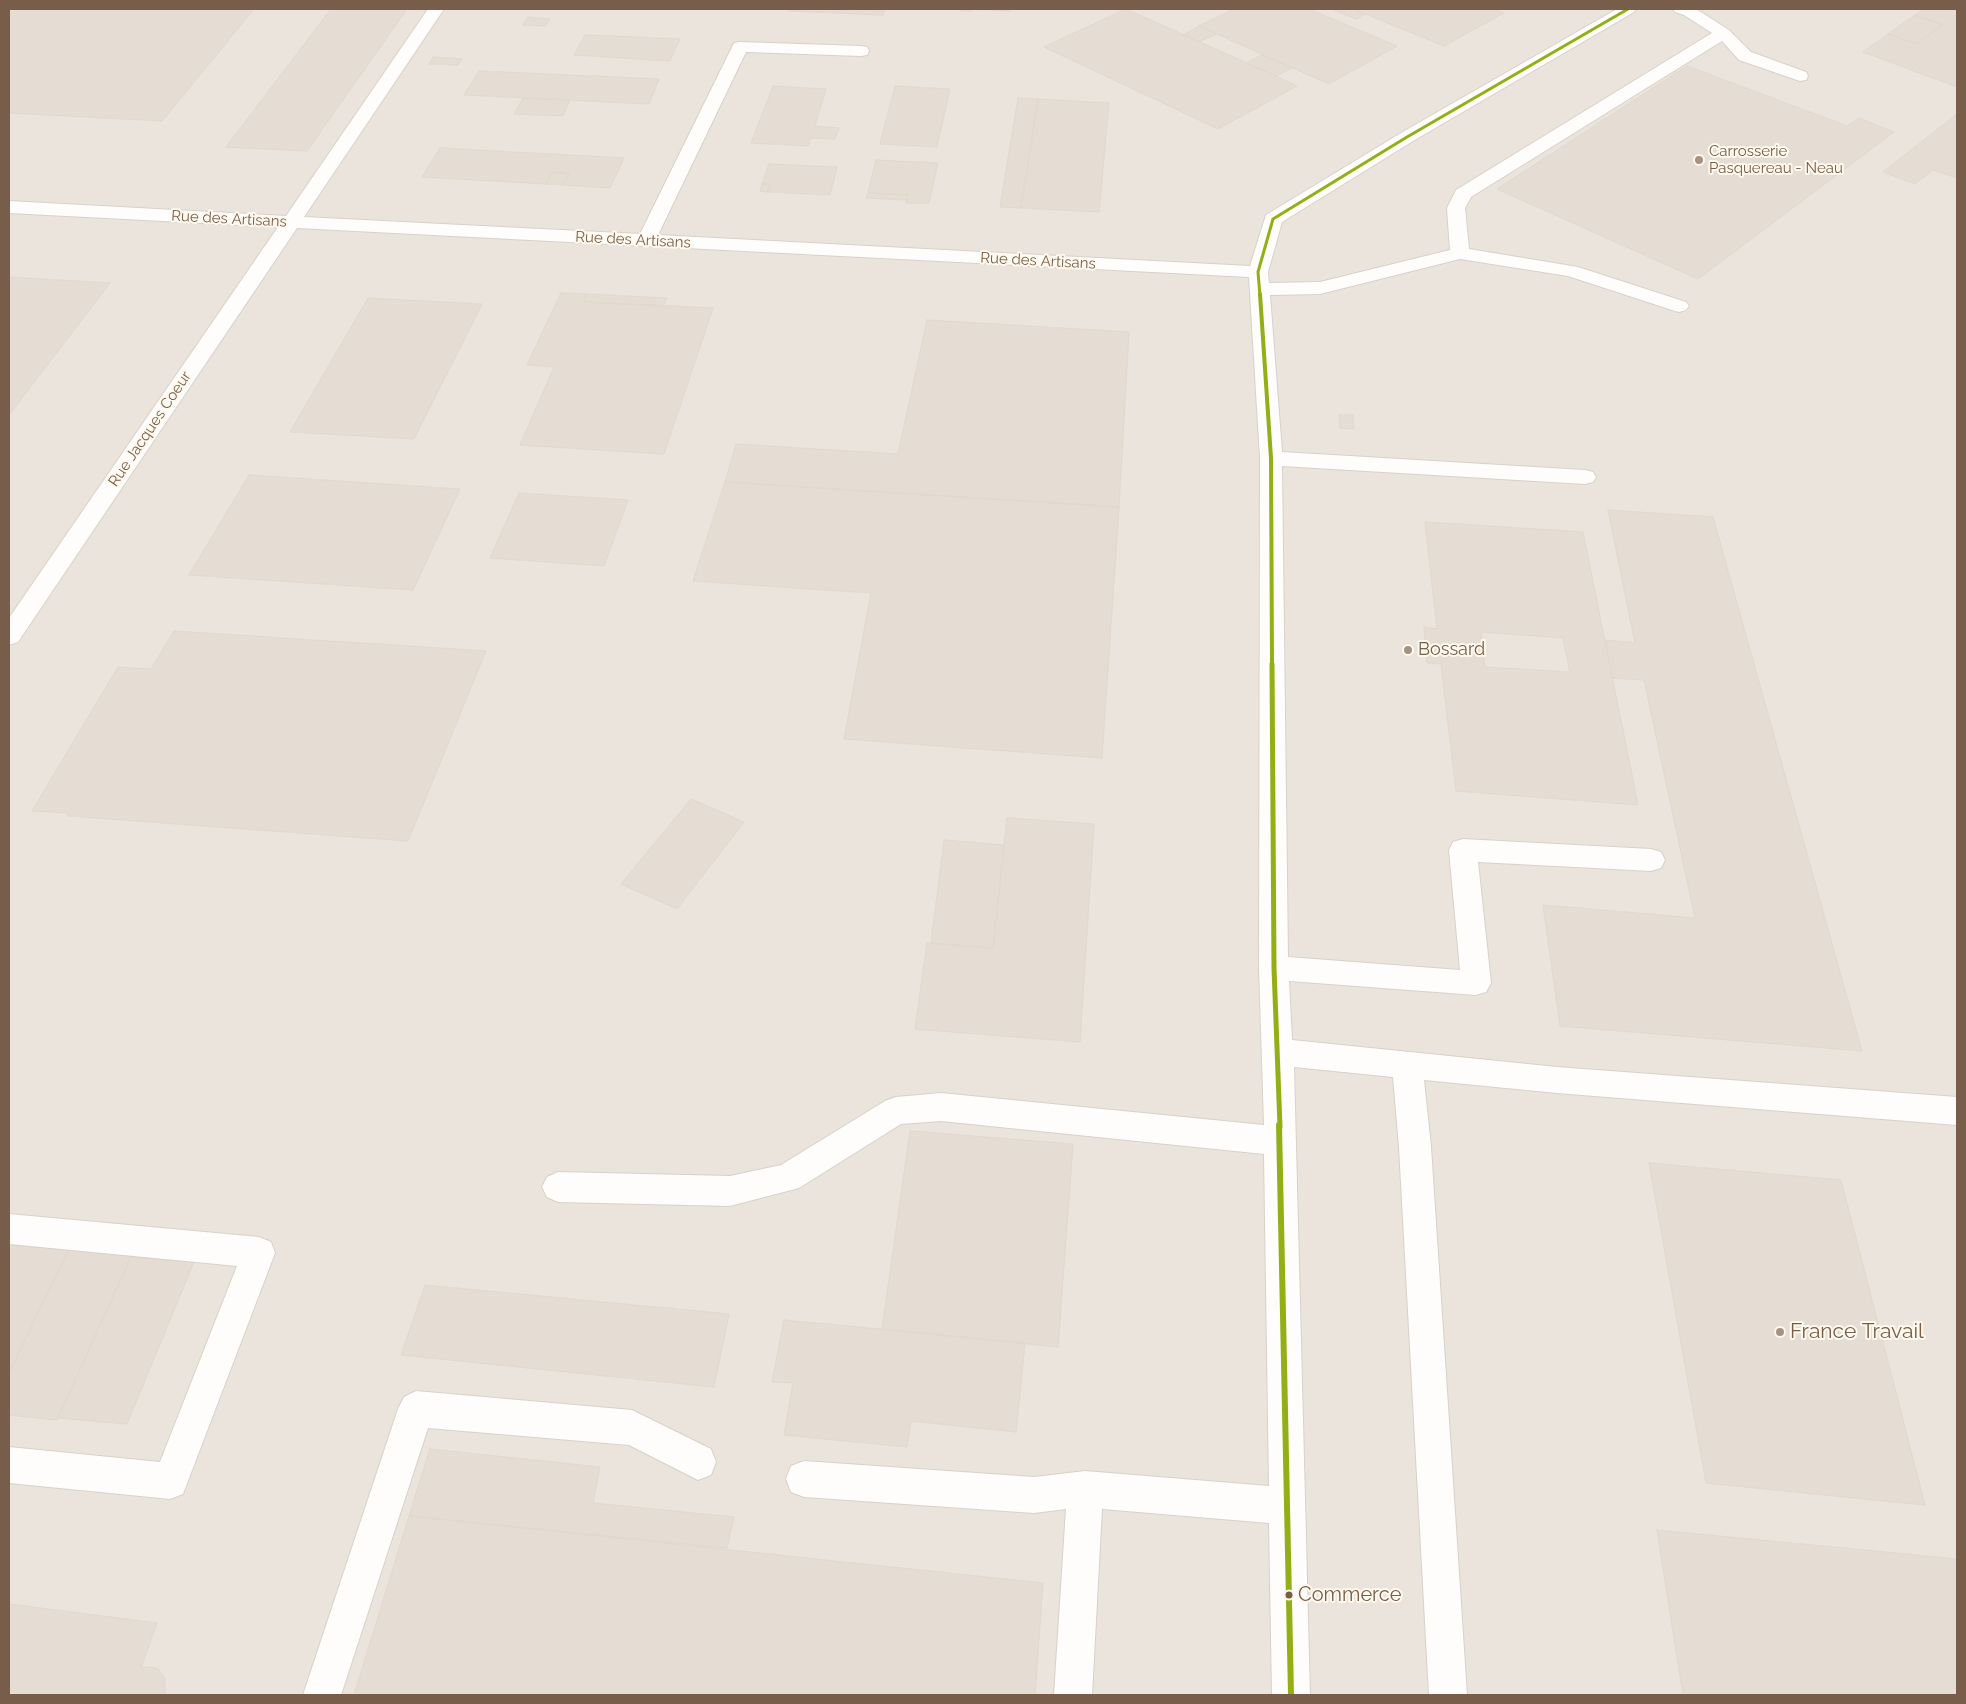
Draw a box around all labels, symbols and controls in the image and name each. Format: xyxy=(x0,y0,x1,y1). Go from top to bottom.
place label: Carrosserie Pasquereau - Neau xyxy=(1709,142,1843,177)
marker: Carrosserie Pasquereau - Neau xyxy=(1693,154,1705,166)
street label: Rue des Artisans xyxy=(171,207,287,231)
street label: Rue des Artisans xyxy=(575,228,691,252)
street label: Rue des Artisans xyxy=(980,249,1096,273)
street label: Rue Jacques Coeur xyxy=(105,368,195,490)
place label: Bossard xyxy=(1418,639,1485,661)
marker: Bossard xyxy=(1402,644,1414,656)
place label: France Travail xyxy=(1790,1319,1924,1345)
marker: France Travail xyxy=(1774,1326,1786,1338)
place label: Commerce xyxy=(1298,1583,1401,1607)
marker: Commerce xyxy=(1284,1590,1294,1600)

